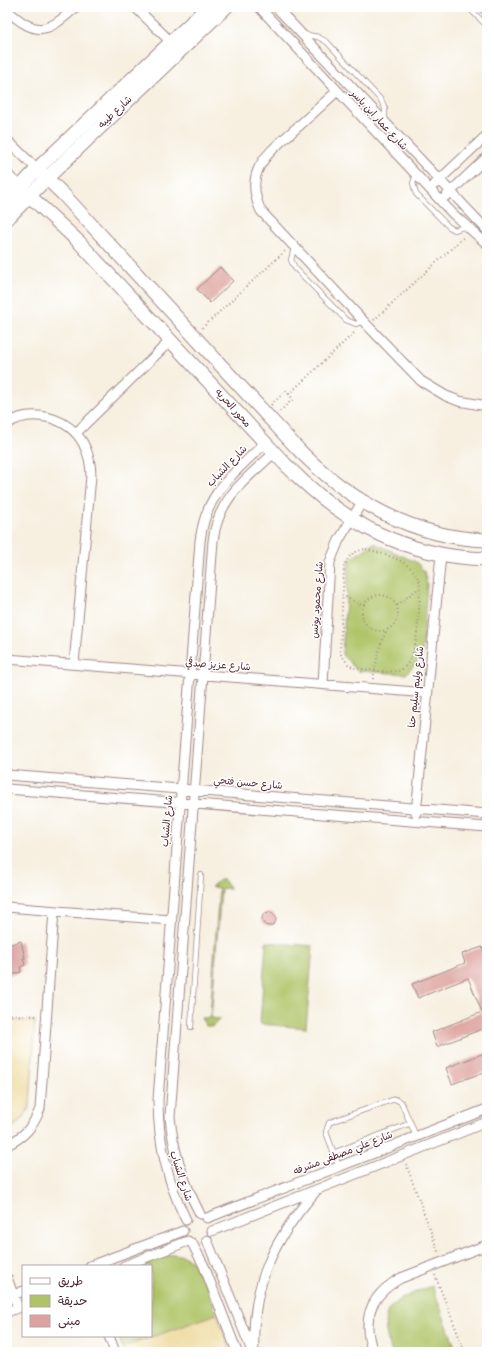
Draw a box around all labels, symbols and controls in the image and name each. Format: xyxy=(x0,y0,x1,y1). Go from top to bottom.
street label: شارع عمار ابن ياسر xyxy=(346,87,410,154)
street label: شارع طيبه xyxy=(96,93,135,131)
street label: محور الحريه xyxy=(213,386,254,430)
street label: شارع الشباب xyxy=(205,443,250,490)
street label: شارع محمود يونس xyxy=(308,561,327,639)
street label: شارع وليم سليم حنا xyxy=(406,645,427,728)
street label: شارع عزيز صدقي xyxy=(185,656,252,674)
street label: شارع حسن فتحي xyxy=(213,774,283,795)
street label: شارع الشباب xyxy=(159,794,176,848)
street label: شارع علي مصطفى مشرفه xyxy=(292,1128,396,1180)
street label: شارع الشباب xyxy=(166,1149,195,1203)
legend xyxy=(22,1265,152,1337)
text: طريق xyxy=(58,1274,83,1289)
text: حديقة xyxy=(58,1294,87,1309)
text: مبنى xyxy=(58,1314,81,1329)

